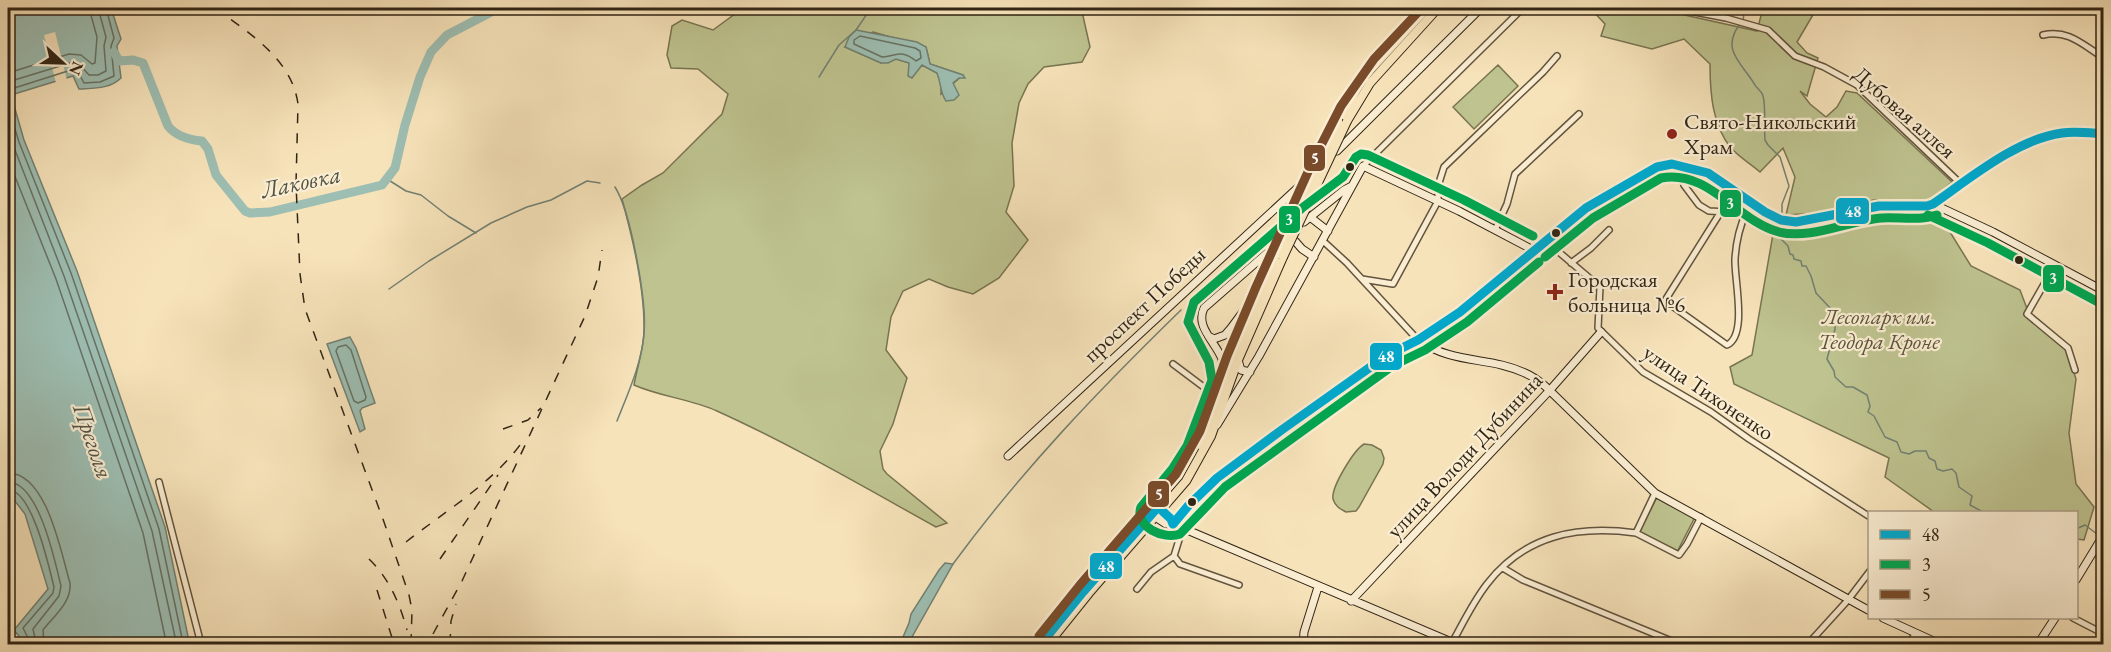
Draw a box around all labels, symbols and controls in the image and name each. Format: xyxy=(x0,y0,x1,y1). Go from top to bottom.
north arrow xyxy=(33,33,93,93)
text: N xyxy=(64,58,89,78)
street label: Дубовая аллея xyxy=(1847,60,1962,165)
place label: Свято-Никольский Храм xyxy=(1683,107,1857,161)
marker: Свято-Никольский Храм xyxy=(1665,127,1679,141)
line badge: 5 xyxy=(1303,144,1326,172)
text: 5 xyxy=(1311,148,1319,169)
water label: Лаковка xyxy=(257,158,344,205)
unlabelled marker xyxy=(1344,161,1356,173)
line badge: 3 xyxy=(1719,189,1742,218)
text: 3 xyxy=(1726,193,1734,214)
line badge: 48 xyxy=(1835,197,1870,225)
text: 48 xyxy=(1845,201,1861,222)
line badge: 3 xyxy=(1278,205,1301,234)
text: 3 xyxy=(1285,209,1293,230)
unlabelled marker xyxy=(1550,227,1562,239)
street label: проспект Победы xyxy=(1077,240,1212,369)
unlabelled marker xyxy=(2013,254,2025,266)
line badge: 3 xyxy=(2042,264,2065,293)
place label: Городская больница №6 xyxy=(1568,265,1686,319)
text: 3 xyxy=(2049,268,2057,289)
marker: Городская больница №6 xyxy=(1546,283,1564,301)
park label: Лесопарк им. Теодора Кроне xyxy=(1818,302,1940,356)
street label: улица Тихоненко xyxy=(1638,338,1780,447)
line badge: 48 xyxy=(1369,342,1403,371)
text: 48 xyxy=(1378,346,1394,367)
street label: улица Володи Дубинина xyxy=(1380,366,1549,544)
water label: Преголя xyxy=(66,398,121,483)
line badge: 5 xyxy=(1147,480,1170,508)
text: 5 xyxy=(1155,484,1163,505)
unlabelled marker xyxy=(1186,496,1198,508)
legend xyxy=(1868,511,2078,619)
text: 48 xyxy=(1922,523,1939,546)
line badge: 48 xyxy=(1089,552,1123,580)
text: 3 xyxy=(1922,553,1931,576)
text: 48 xyxy=(1098,556,1114,577)
text: 5 xyxy=(1922,583,1931,606)

